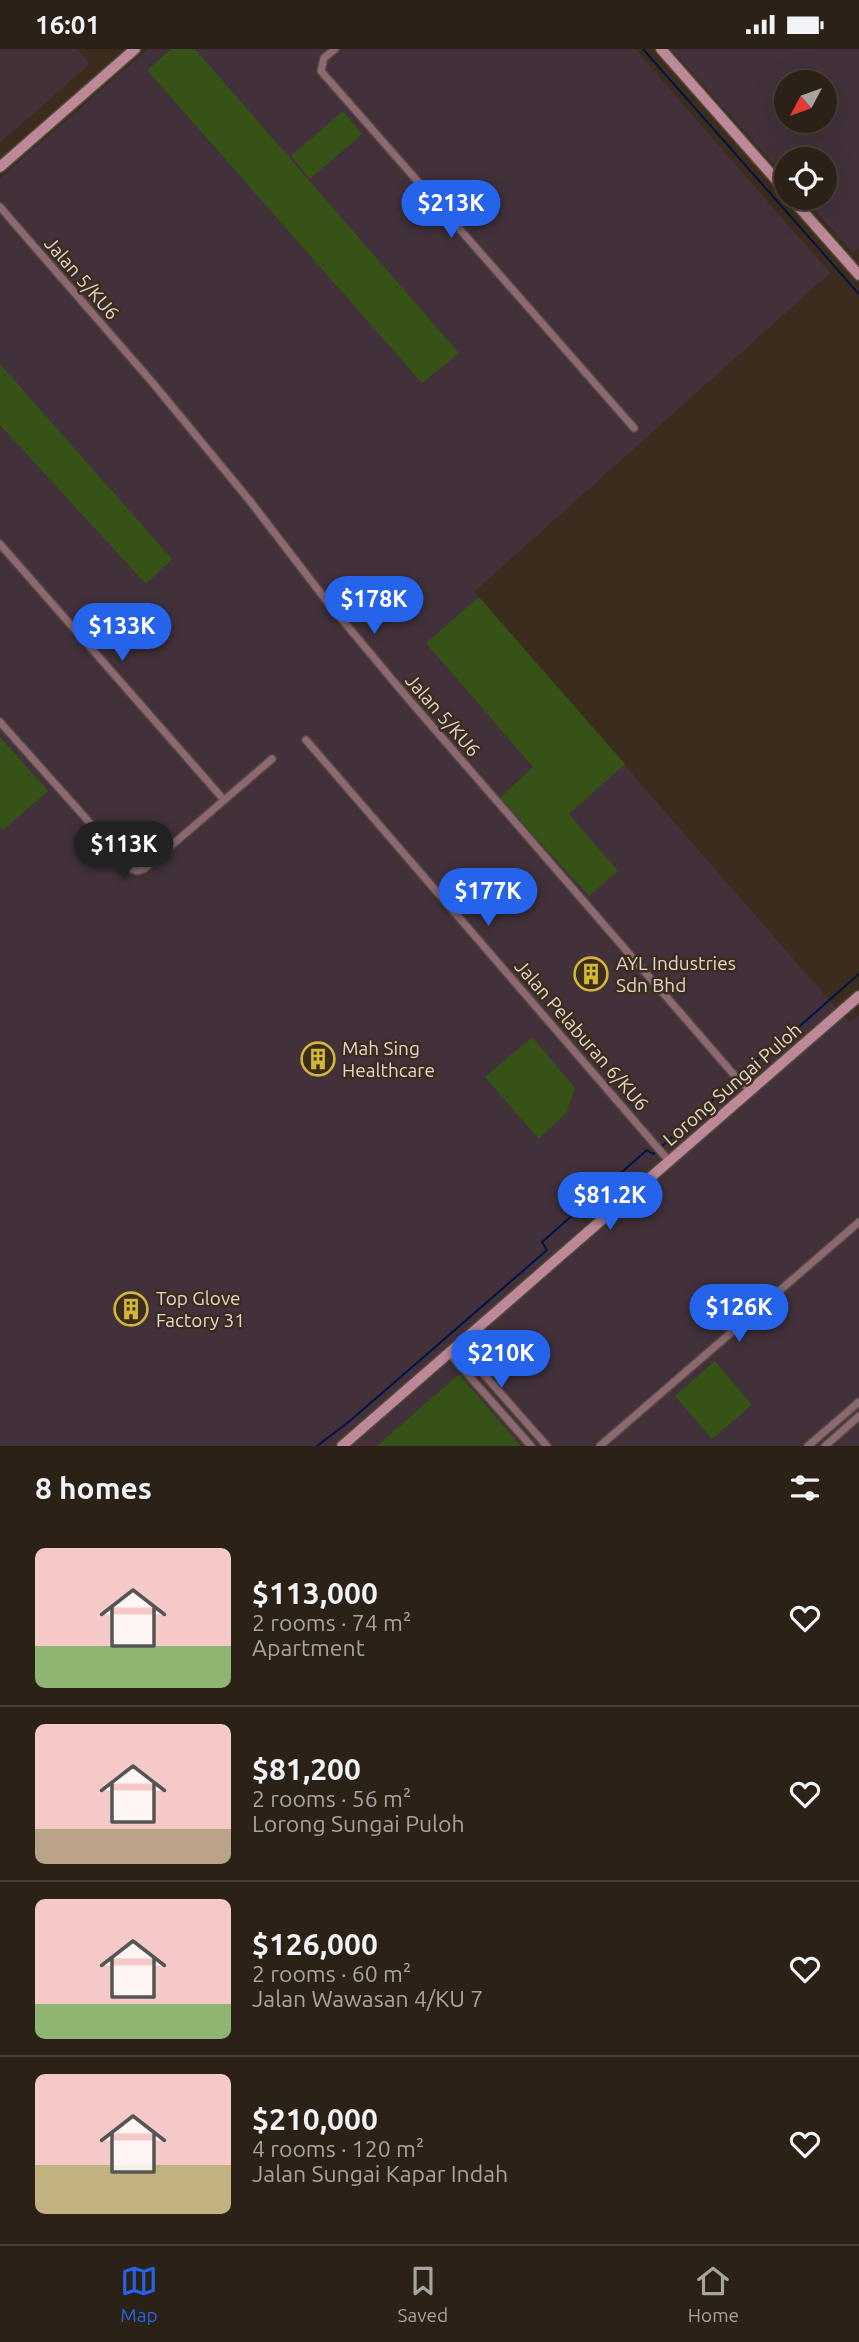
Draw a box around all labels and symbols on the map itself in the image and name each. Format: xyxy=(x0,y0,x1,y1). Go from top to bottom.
north arrow xyxy=(774,70,836,133)
pin: $213K xyxy=(402,181,500,240)
street label: Jalan 5/KU6 xyxy=(40,232,124,324)
pin: $178K xyxy=(325,577,423,636)
pin: $133K xyxy=(73,603,171,663)
street label: Jalan 5/KU6 xyxy=(401,669,485,761)
pin: $113K xyxy=(75,821,173,881)
pin: $177K xyxy=(439,869,537,928)
place label: AYL Industries Sdn Bhd xyxy=(616,952,736,996)
street label: Jalan Pelaburan 6/KU6 xyxy=(511,955,653,1115)
building icon: AYL Industries Sdn Bhd xyxy=(572,955,610,993)
street label: Lorong Sungai Puloh xyxy=(658,1018,806,1150)
place label: Mah Sing Healthcare xyxy=(342,1037,435,1081)
building icon: Mah Sing Healthcare xyxy=(299,1040,337,1078)
pin: $81.2K xyxy=(553,1173,667,1232)
pin: $126K xyxy=(690,1285,788,1344)
place label: Top Glove Factory 31 xyxy=(156,1287,245,1331)
building icon: Top Glove Factory 31 xyxy=(112,1290,150,1328)
pin: $210K xyxy=(452,1331,550,1390)

